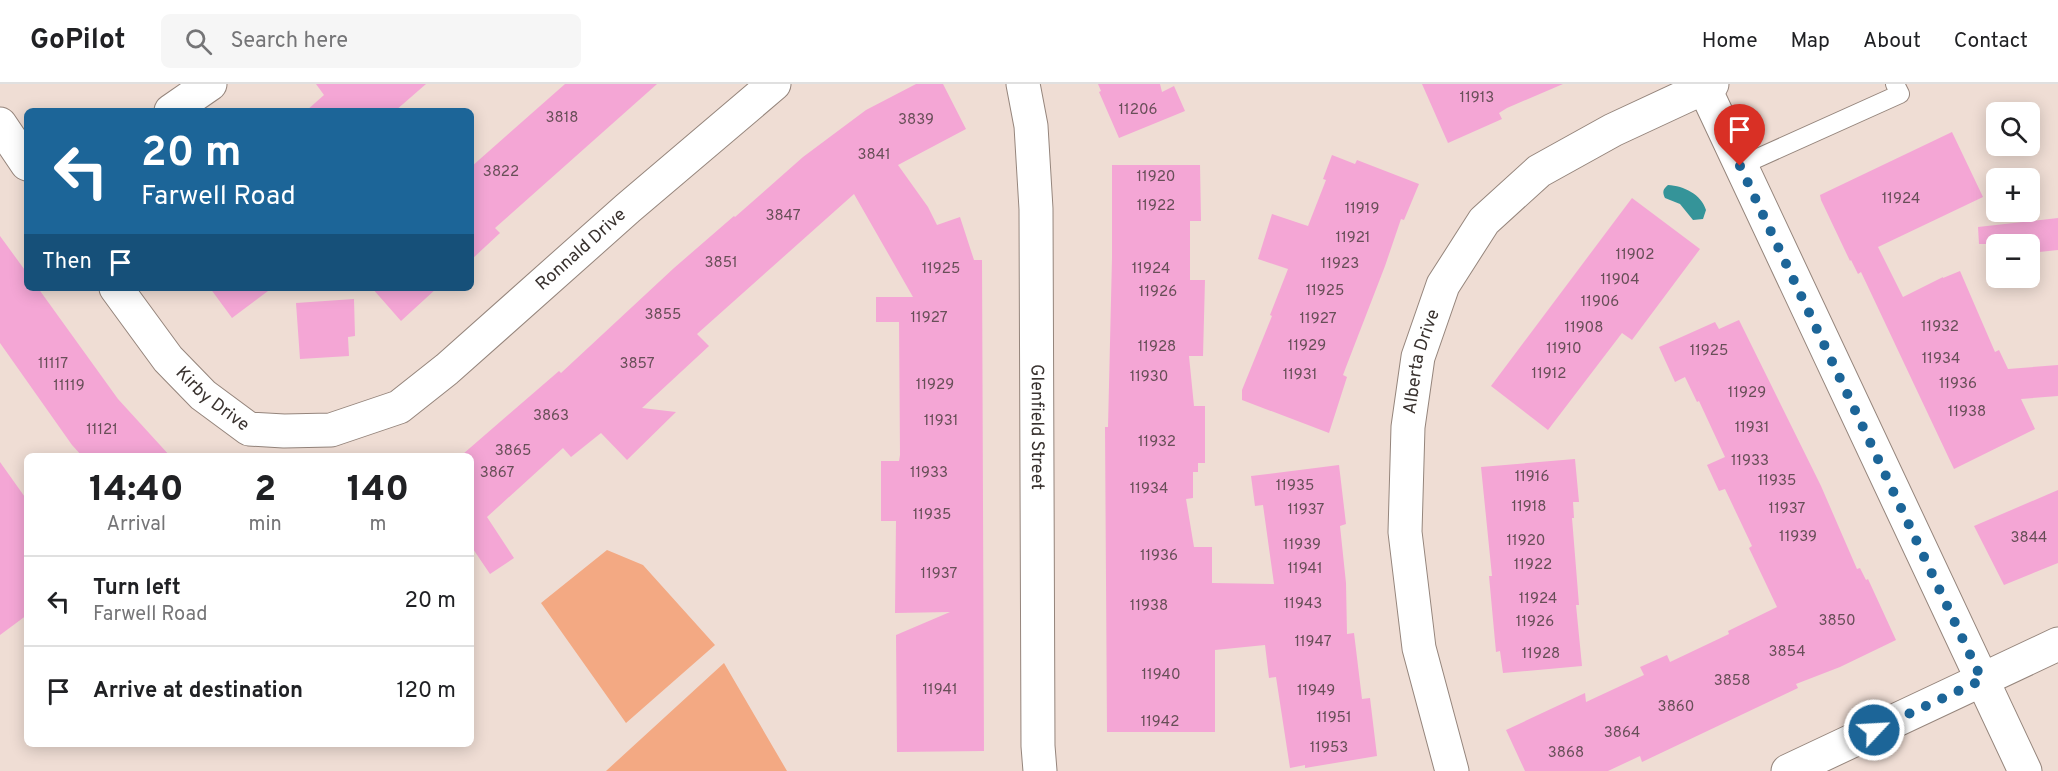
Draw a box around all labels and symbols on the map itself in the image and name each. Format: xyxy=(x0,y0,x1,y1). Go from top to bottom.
house number: 11913 xyxy=(1460,89,1494,108)
house number: 11206 xyxy=(1119,101,1158,120)
pin xyxy=(1714,104,1765,166)
house number: 3818 xyxy=(546,109,578,128)
house number: 3839 xyxy=(898,111,934,130)
house number: 3841 xyxy=(857,146,891,165)
house number: 3822 xyxy=(483,163,519,182)
house number: 11920 xyxy=(1137,168,1175,187)
house number: 11924 xyxy=(1882,190,1920,209)
house number: 11922 xyxy=(1137,197,1175,216)
house number: 11919 xyxy=(1345,200,1379,219)
street label: Ronnald Drive xyxy=(531,203,631,296)
house number: 3847 xyxy=(765,207,801,226)
house number: 11921 xyxy=(1336,229,1370,248)
house number: 11902 xyxy=(1616,246,1654,265)
house number: 3851 xyxy=(704,254,738,273)
house number: 11923 xyxy=(1321,255,1359,274)
house number: 11925 xyxy=(922,260,960,279)
house number: 11924 xyxy=(1132,260,1170,279)
house number: 11904 xyxy=(1601,271,1639,290)
house number: 11925 xyxy=(1306,282,1344,301)
house number: 11926 xyxy=(1139,283,1177,302)
house number: 11906 xyxy=(1581,293,1619,312)
house number: 3855 xyxy=(645,306,681,325)
street label: Alberta Drive xyxy=(1398,306,1445,416)
house number: 11927 xyxy=(910,309,948,328)
house number: 11927 xyxy=(1299,310,1337,329)
house number: 11932 xyxy=(1921,318,1959,337)
house number: 11908 xyxy=(1565,319,1603,338)
house number: 11929 xyxy=(1288,337,1326,356)
house number: 11928 xyxy=(1138,338,1176,357)
house number: 11910 xyxy=(1546,340,1582,359)
house number: 11925 xyxy=(1690,342,1728,361)
house number: 11934 xyxy=(1922,350,1960,369)
house number: 11117 xyxy=(38,355,68,374)
house number: 3857 xyxy=(619,355,655,374)
street label: Kirby Drive xyxy=(170,362,254,437)
street label: Glenfield Street xyxy=(1025,364,1049,490)
house number: 11912 xyxy=(1532,365,1566,384)
house number: 11931 xyxy=(1283,366,1317,385)
house number: 11930 xyxy=(1130,368,1168,387)
house number: 11936 xyxy=(1939,375,1977,394)
house number: 11929 xyxy=(916,376,954,395)
house number: 11119 xyxy=(53,377,85,396)
house number: 11929 xyxy=(1728,384,1766,403)
house number: 11938 xyxy=(1948,403,1986,422)
house number: 3863 xyxy=(533,407,569,426)
house number: 11931 xyxy=(924,412,958,431)
house number: 11931 xyxy=(1735,419,1769,438)
house number: 11121 xyxy=(86,421,118,440)
house number: 11932 xyxy=(1138,433,1176,452)
house number: 3865 xyxy=(495,442,531,461)
house number: 11933 xyxy=(1731,452,1769,471)
house number: 3867 xyxy=(480,464,515,483)
house number: 11933 xyxy=(910,464,948,483)
house number: 11916 xyxy=(1515,468,1549,487)
house number: 11935 xyxy=(1758,472,1796,491)
house number: 11935 xyxy=(1276,477,1314,496)
house number: 11934 xyxy=(1130,480,1168,499)
house number: 11918 xyxy=(1512,498,1546,517)
house number: 11937 xyxy=(1769,500,1806,519)
house number: 11937 xyxy=(1288,501,1325,520)
house number: 11935 xyxy=(913,506,951,525)
house number: 11939 xyxy=(1779,528,1817,547)
house number: 3844 xyxy=(2011,529,2047,548)
house number: 11920 xyxy=(1507,532,1545,551)
house number: 11939 xyxy=(1283,536,1321,555)
house number: 11936 xyxy=(1140,547,1178,566)
house number: 11922 xyxy=(1514,556,1552,575)
house number: 11941 xyxy=(1287,560,1323,579)
house number: 11937 xyxy=(921,565,958,584)
house number: 11924 xyxy=(1519,590,1557,609)
house number: 11943 xyxy=(1284,595,1322,614)
house number: 11938 xyxy=(1130,597,1168,616)
house number: 3850 xyxy=(1818,612,1856,631)
house number: 11926 xyxy=(1516,613,1554,632)
house number: 11947 xyxy=(1294,633,1332,652)
house number: 3854 xyxy=(1768,643,1806,662)
house number: 11928 xyxy=(1522,645,1560,664)
house number: 11940 xyxy=(1141,666,1181,685)
house number: 3858 xyxy=(1714,672,1750,691)
house number: 11941 xyxy=(922,681,958,700)
house number: 11949 xyxy=(1297,682,1335,701)
house number: 3860 xyxy=(1658,698,1694,717)
position arrow xyxy=(1842,698,1906,762)
house number: 11951 xyxy=(1316,709,1352,728)
house number: 11942 xyxy=(1141,713,1179,732)
house number: 3864 xyxy=(1604,724,1640,743)
house number: 11953 xyxy=(1310,739,1348,758)
house number: 3868 xyxy=(1548,744,1584,763)

